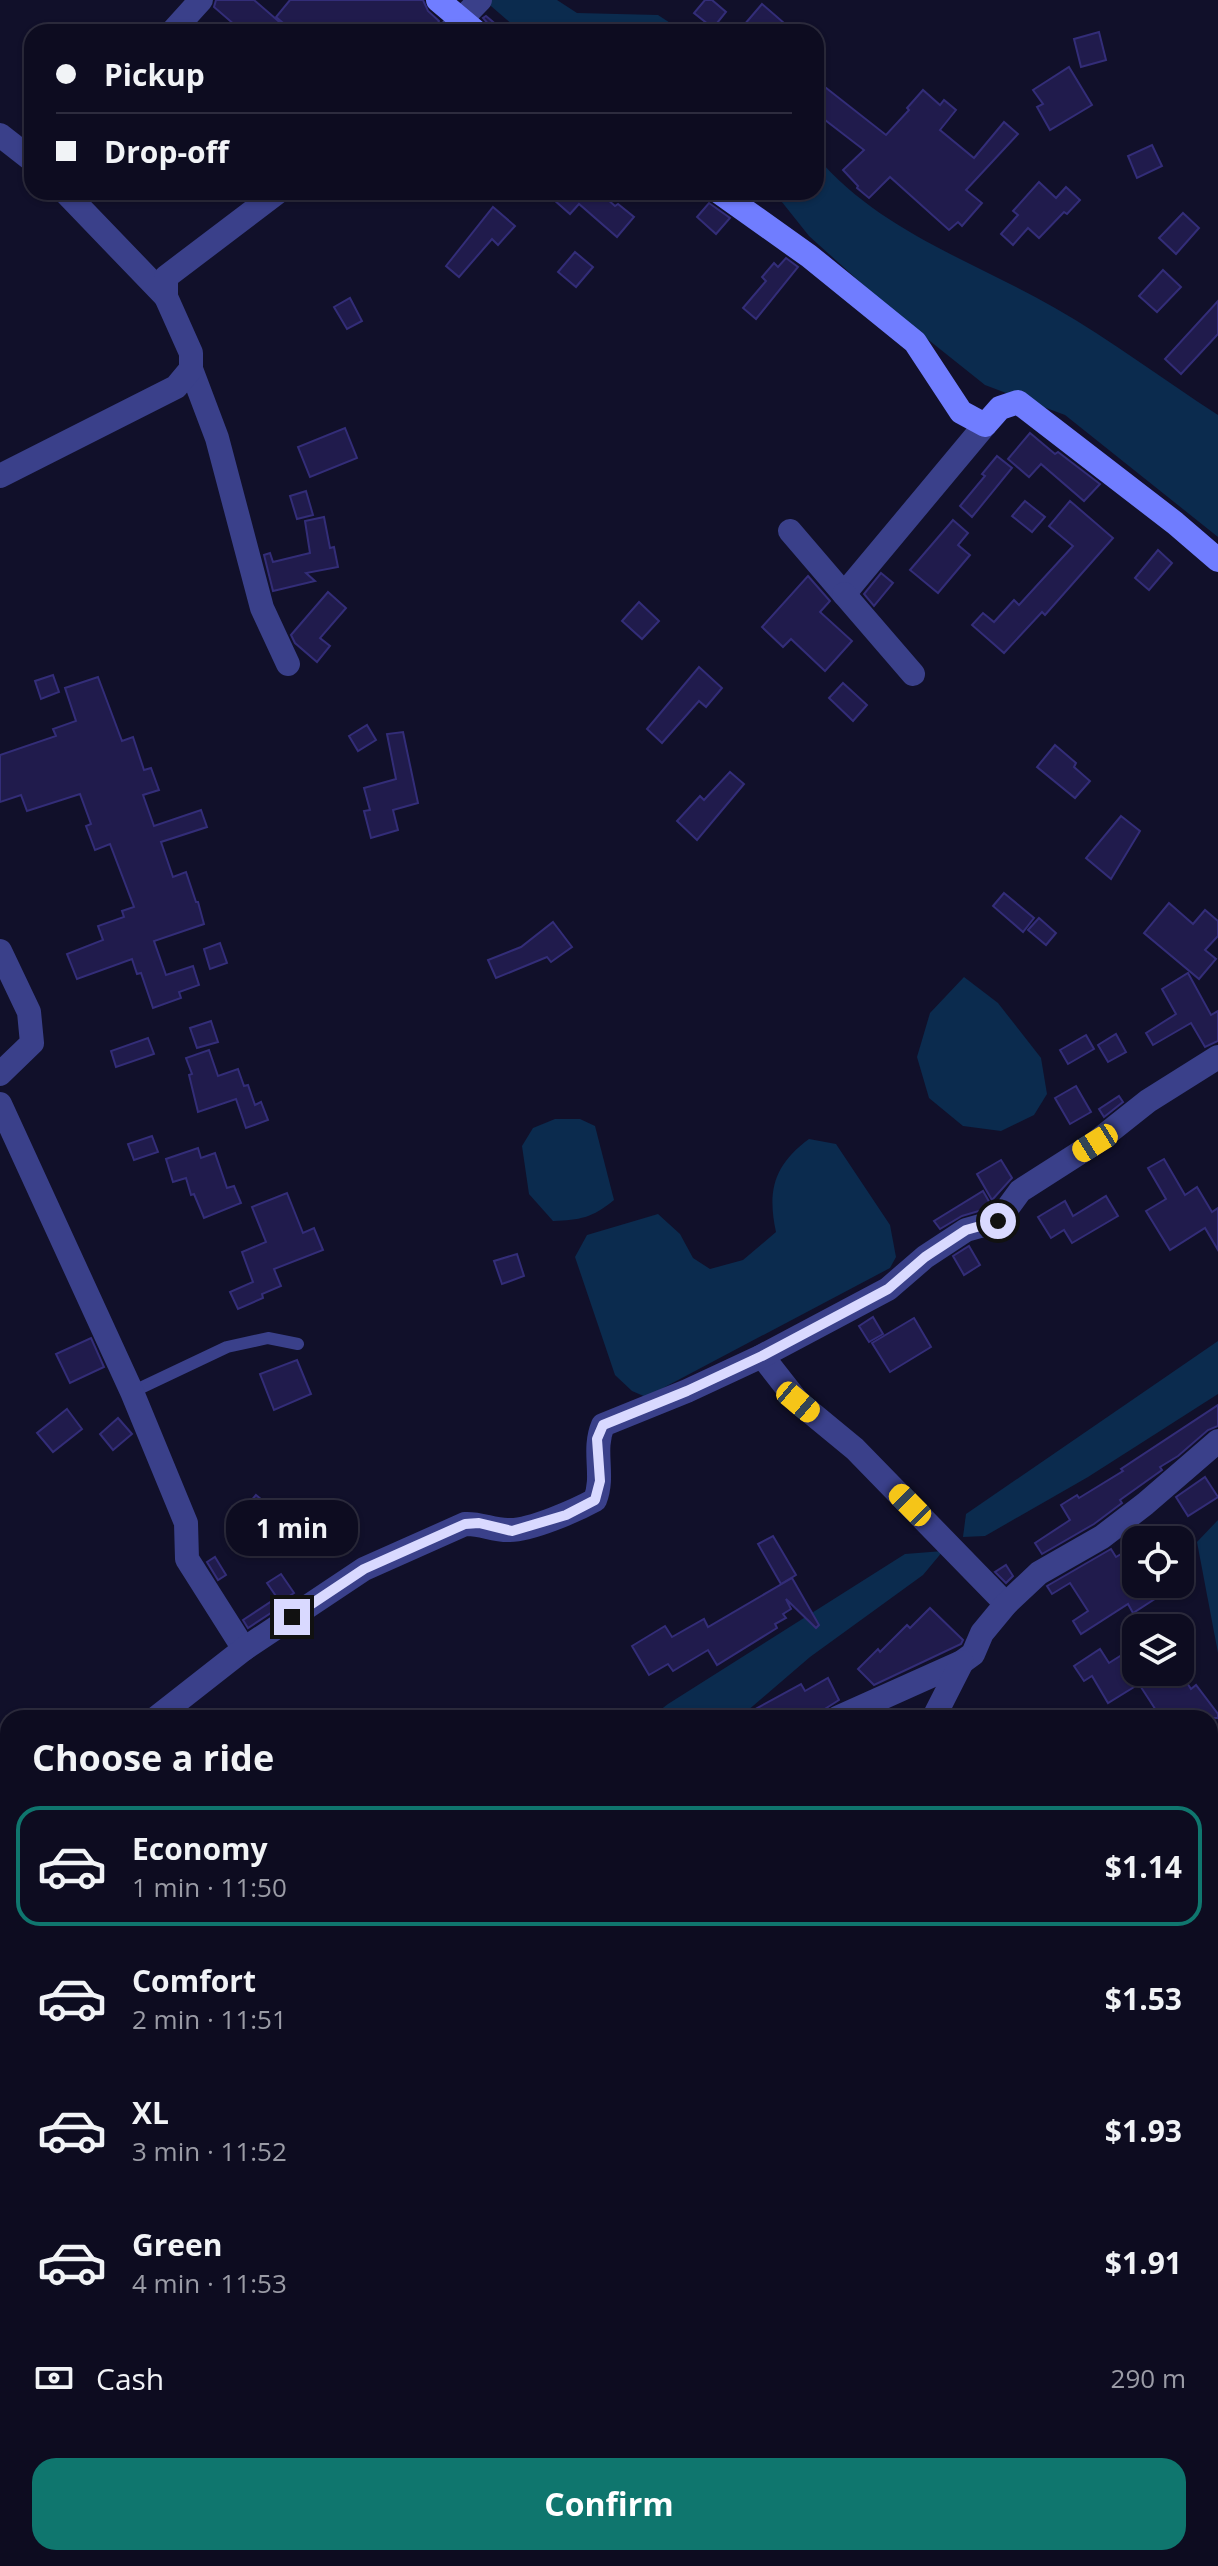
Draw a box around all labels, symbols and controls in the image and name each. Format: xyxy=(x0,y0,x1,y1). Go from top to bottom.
text: Pickup xyxy=(104,54,205,95)
text: Drop-off xyxy=(104,131,229,172)
car xyxy=(1068,1120,1122,1166)
route start xyxy=(980,1203,1016,1239)
car xyxy=(772,1377,824,1427)
car xyxy=(885,1480,935,1530)
callout: 1 min xyxy=(226,1501,358,1557)
text: 1 min xyxy=(256,1510,328,1546)
map controls xyxy=(1122,1526,1194,1686)
button: locate xyxy=(1122,1526,1194,1598)
route end xyxy=(274,1599,310,1635)
button: layers xyxy=(1122,1614,1194,1686)
text: Choose a ride xyxy=(32,1733,274,1782)
text: Economy xyxy=(132,1828,268,1869)
icon: car xyxy=(36,1830,108,1902)
text: $1.14 xyxy=(1105,1846,1182,1887)
text: 1 min · 11:50 xyxy=(132,1869,287,1905)
text: Comfort xyxy=(132,1960,256,2001)
icon: car xyxy=(36,1962,108,2034)
text: $1.53 xyxy=(1105,1978,1182,2019)
text: 2 min · 11:51 xyxy=(132,2001,287,2037)
text: XL xyxy=(132,2092,169,2133)
icon: car xyxy=(36,2094,108,2166)
text: $1.93 xyxy=(1105,2110,1182,2151)
text: 3 min · 11:52 xyxy=(132,2133,287,2169)
text: Green xyxy=(132,2224,223,2265)
icon: car xyxy=(36,2226,108,2298)
text: $1.91 xyxy=(1105,2242,1182,2283)
text: 4 min · 11:53 xyxy=(132,2265,287,2301)
icon: cash xyxy=(32,2356,76,2400)
text: Cash xyxy=(96,2358,164,2399)
text: 290 m xyxy=(1111,2360,1186,2396)
button: Confirm xyxy=(32,2458,1186,2550)

